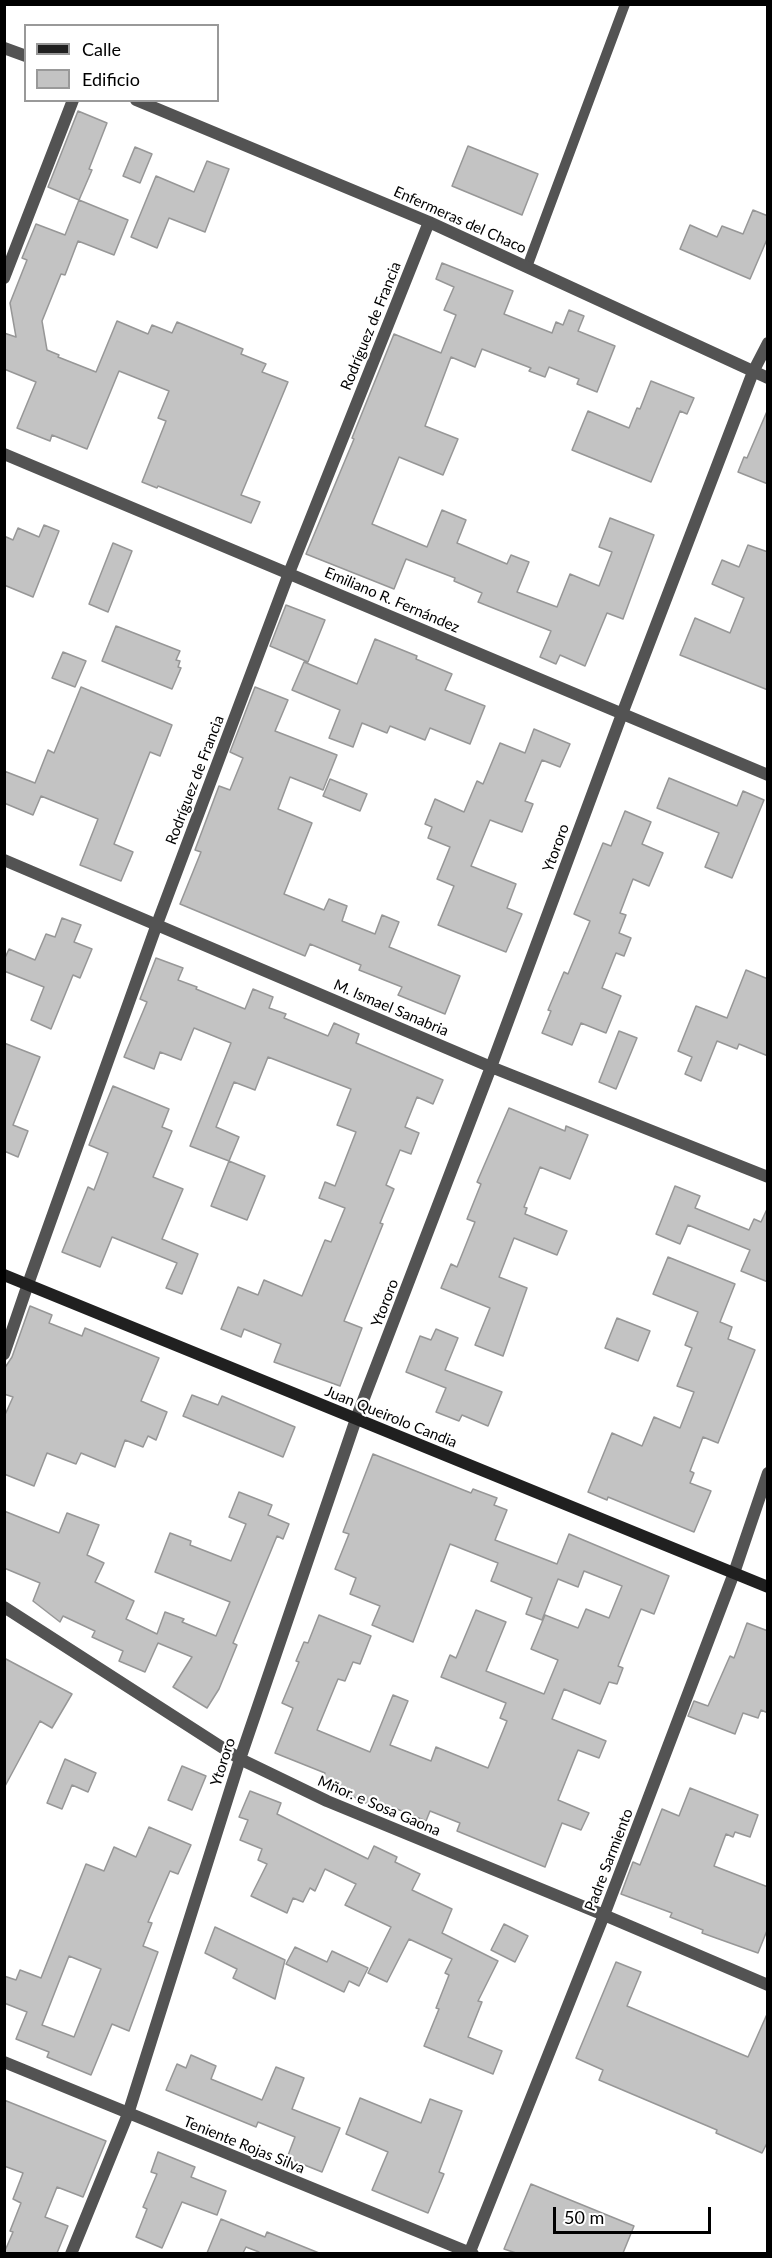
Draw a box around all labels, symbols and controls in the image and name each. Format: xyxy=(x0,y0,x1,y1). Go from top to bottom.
legend xyxy=(24,24,219,102)
text: Calle xyxy=(82,38,121,60)
text: Edificio xyxy=(82,68,140,90)
street label: Enfermeras del Chaco xyxy=(391,183,529,257)
street label: Rodríguez de Francia xyxy=(337,259,405,393)
street label: Emiliano R. Fernández xyxy=(322,563,462,637)
street label: Rodríguez de Francia xyxy=(162,713,228,847)
street label: Ytororo xyxy=(539,822,573,874)
street label: M. Ismael Sanabria xyxy=(331,976,451,1040)
street label: Ytororo xyxy=(368,1277,402,1329)
street label: Juan Queirolo Candia xyxy=(322,1382,460,1452)
street label: Ytororo xyxy=(207,1736,239,1788)
street label: Mñor. e Sosa Gaona xyxy=(315,1772,443,1840)
street label: Padre Sarmiento xyxy=(581,1806,637,1914)
street label: Teniente Rojas Silva xyxy=(181,2112,307,2178)
scale bar xyxy=(556,2195,714,2233)
text: 50 m xyxy=(564,2206,604,2228)

